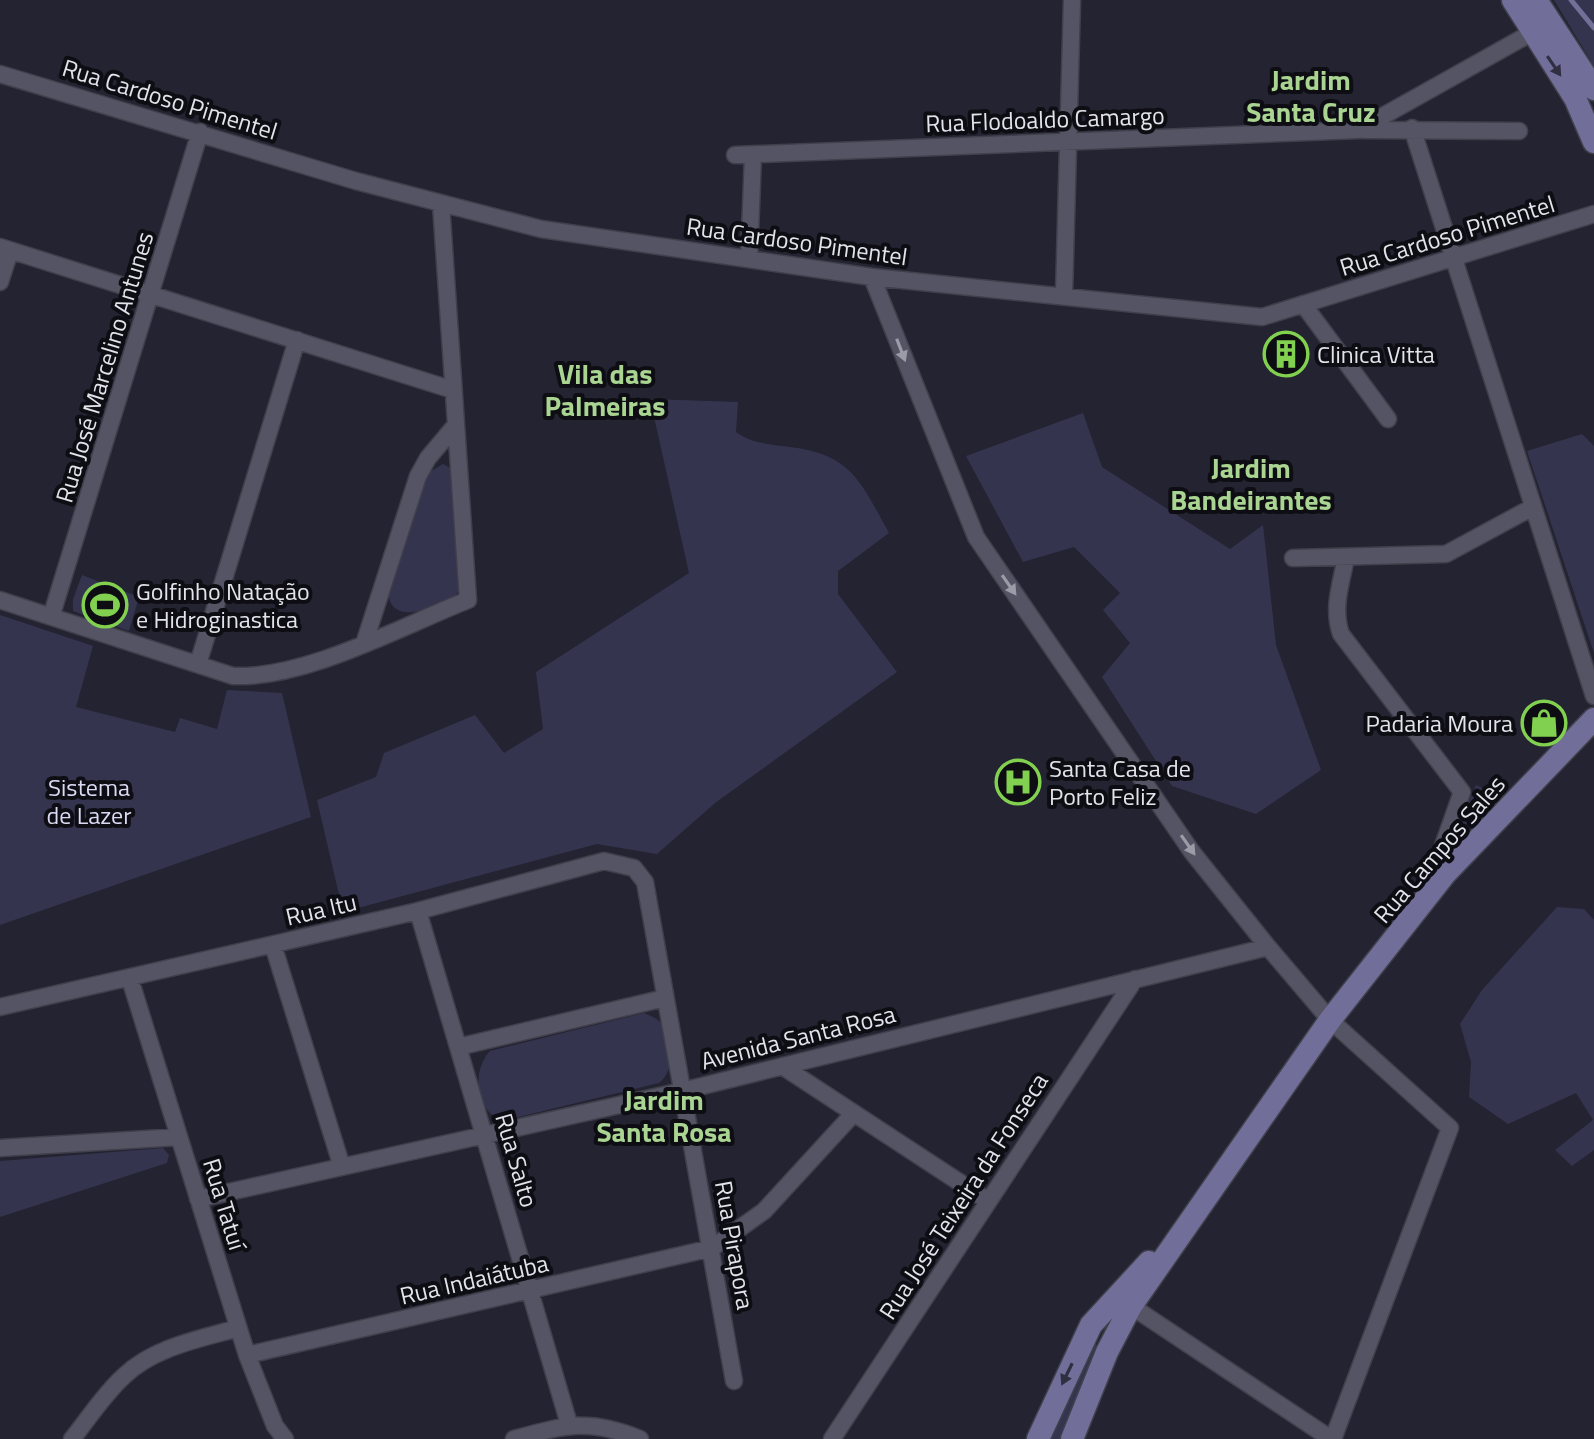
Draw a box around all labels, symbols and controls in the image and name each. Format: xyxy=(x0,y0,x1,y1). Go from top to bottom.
street label: Rua Cardoso Pimentel xyxy=(58,49,282,149)
one-way arrow xyxy=(1546,56,1561,77)
district label: Jardim Santa Cruz xyxy=(1246,58,1376,133)
street label: Rua Flodoaldo Camargo xyxy=(925,97,1165,141)
street label: Rua Cardoso Pimentel xyxy=(1335,185,1559,285)
street label: Rua Cardoso Pimentel xyxy=(684,208,910,274)
street label: Rua José Marcelino Antunes xyxy=(46,227,162,507)
building icon: Clinica Vitta xyxy=(1262,330,1310,378)
place label: Clinica Vitta xyxy=(1317,336,1435,372)
one-way arrow xyxy=(894,338,907,362)
district label: Vila das Palmeiras xyxy=(544,352,666,427)
district label: Jardim Bandeirantes xyxy=(1170,446,1332,521)
place label: Golfinho Natação e Hidroginastica xyxy=(136,573,310,637)
one-way arrow xyxy=(1001,575,1016,596)
sports icon: Golfinho Natação e Hidroginastica xyxy=(81,581,129,629)
shop icon: Padaria Moura xyxy=(1520,699,1568,747)
place label: Padaria Moura xyxy=(1365,705,1513,741)
place label: Santa Casa de Porto Feliz xyxy=(1049,750,1191,814)
hospital icon: Santa Casa de Porto Feliz xyxy=(994,758,1042,806)
street label: Rua Campos Sales xyxy=(1365,767,1513,931)
park label: Sistema de Lazer xyxy=(47,769,131,833)
one-way arrow xyxy=(1180,835,1195,856)
street label: Rua Itu xyxy=(282,883,360,935)
street label: Avenida Santa Rosa xyxy=(697,995,899,1079)
street label: Rua José Teixeira da Fonseca xyxy=(870,1066,1056,1326)
district label: Jardim Santa Rosa xyxy=(596,1078,732,1153)
street label: Rua Salto xyxy=(486,1109,548,1211)
street label: Rua Tatuí xyxy=(194,1154,256,1256)
street label: Rua Pirapora xyxy=(706,1178,764,1312)
street label: Rua Indaiátuba xyxy=(396,1244,552,1314)
one-way arrow xyxy=(1060,1363,1074,1386)

